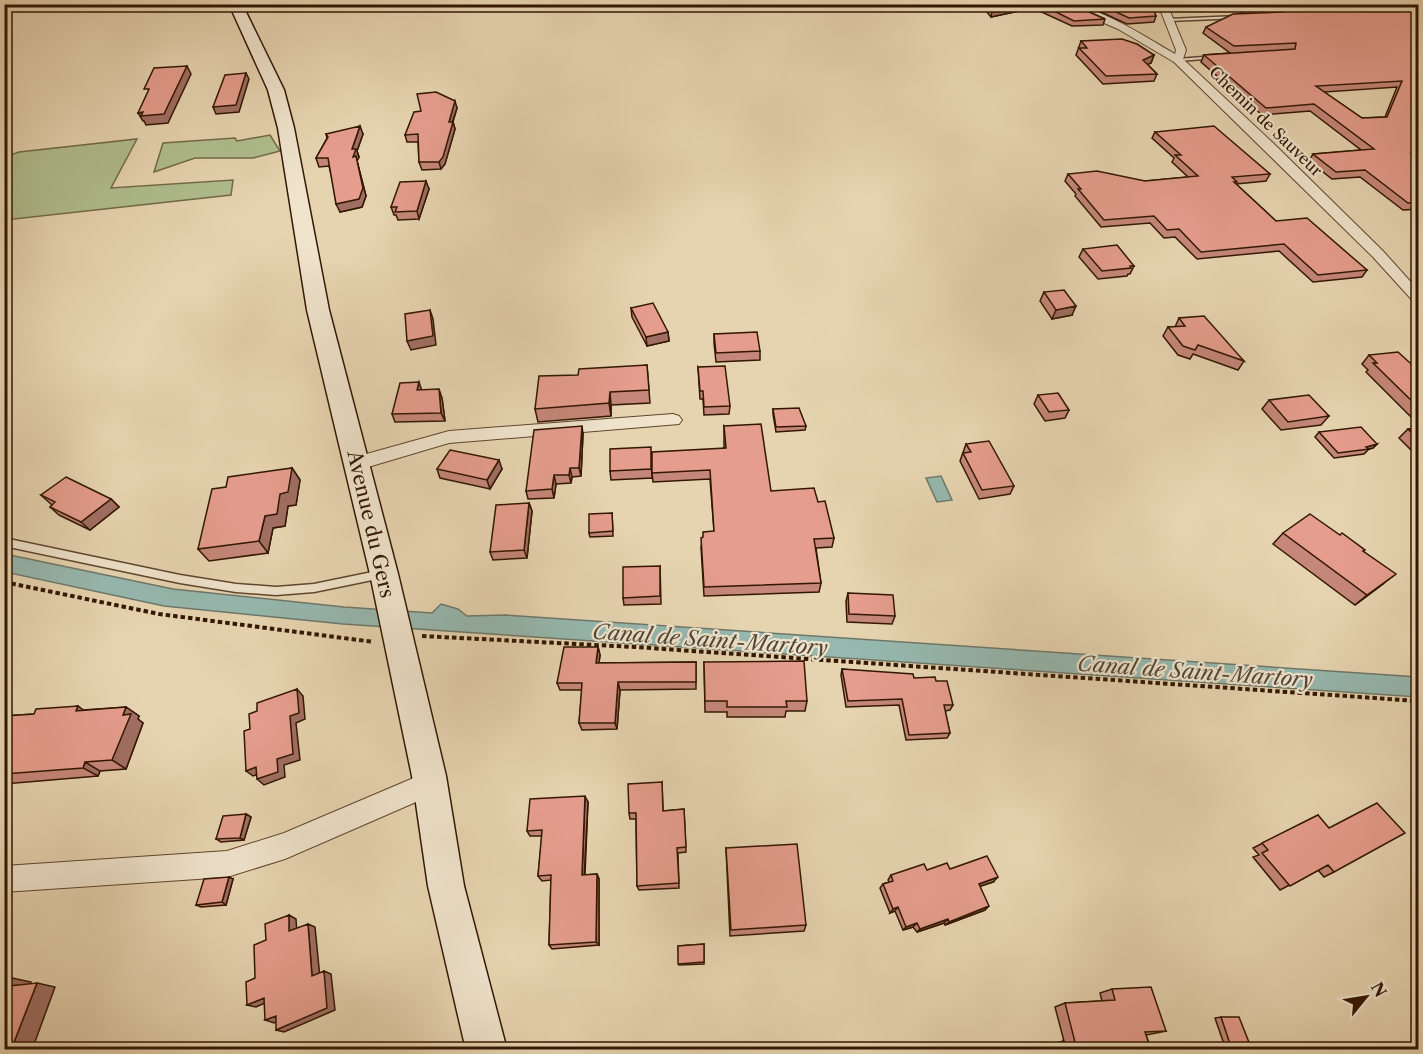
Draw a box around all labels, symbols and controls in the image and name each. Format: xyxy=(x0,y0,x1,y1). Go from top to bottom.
street label: Chemin de Sauveur xyxy=(1205,62,1327,180)
street label: Avenue du Gers xyxy=(342,447,400,600)
water label: Canal de Saint-Martory xyxy=(592,619,829,660)
water label: Canal de Saint-Martory xyxy=(1077,651,1314,692)
north arrow xyxy=(1336,967,1396,1027)
text: N xyxy=(1367,978,1391,1001)

